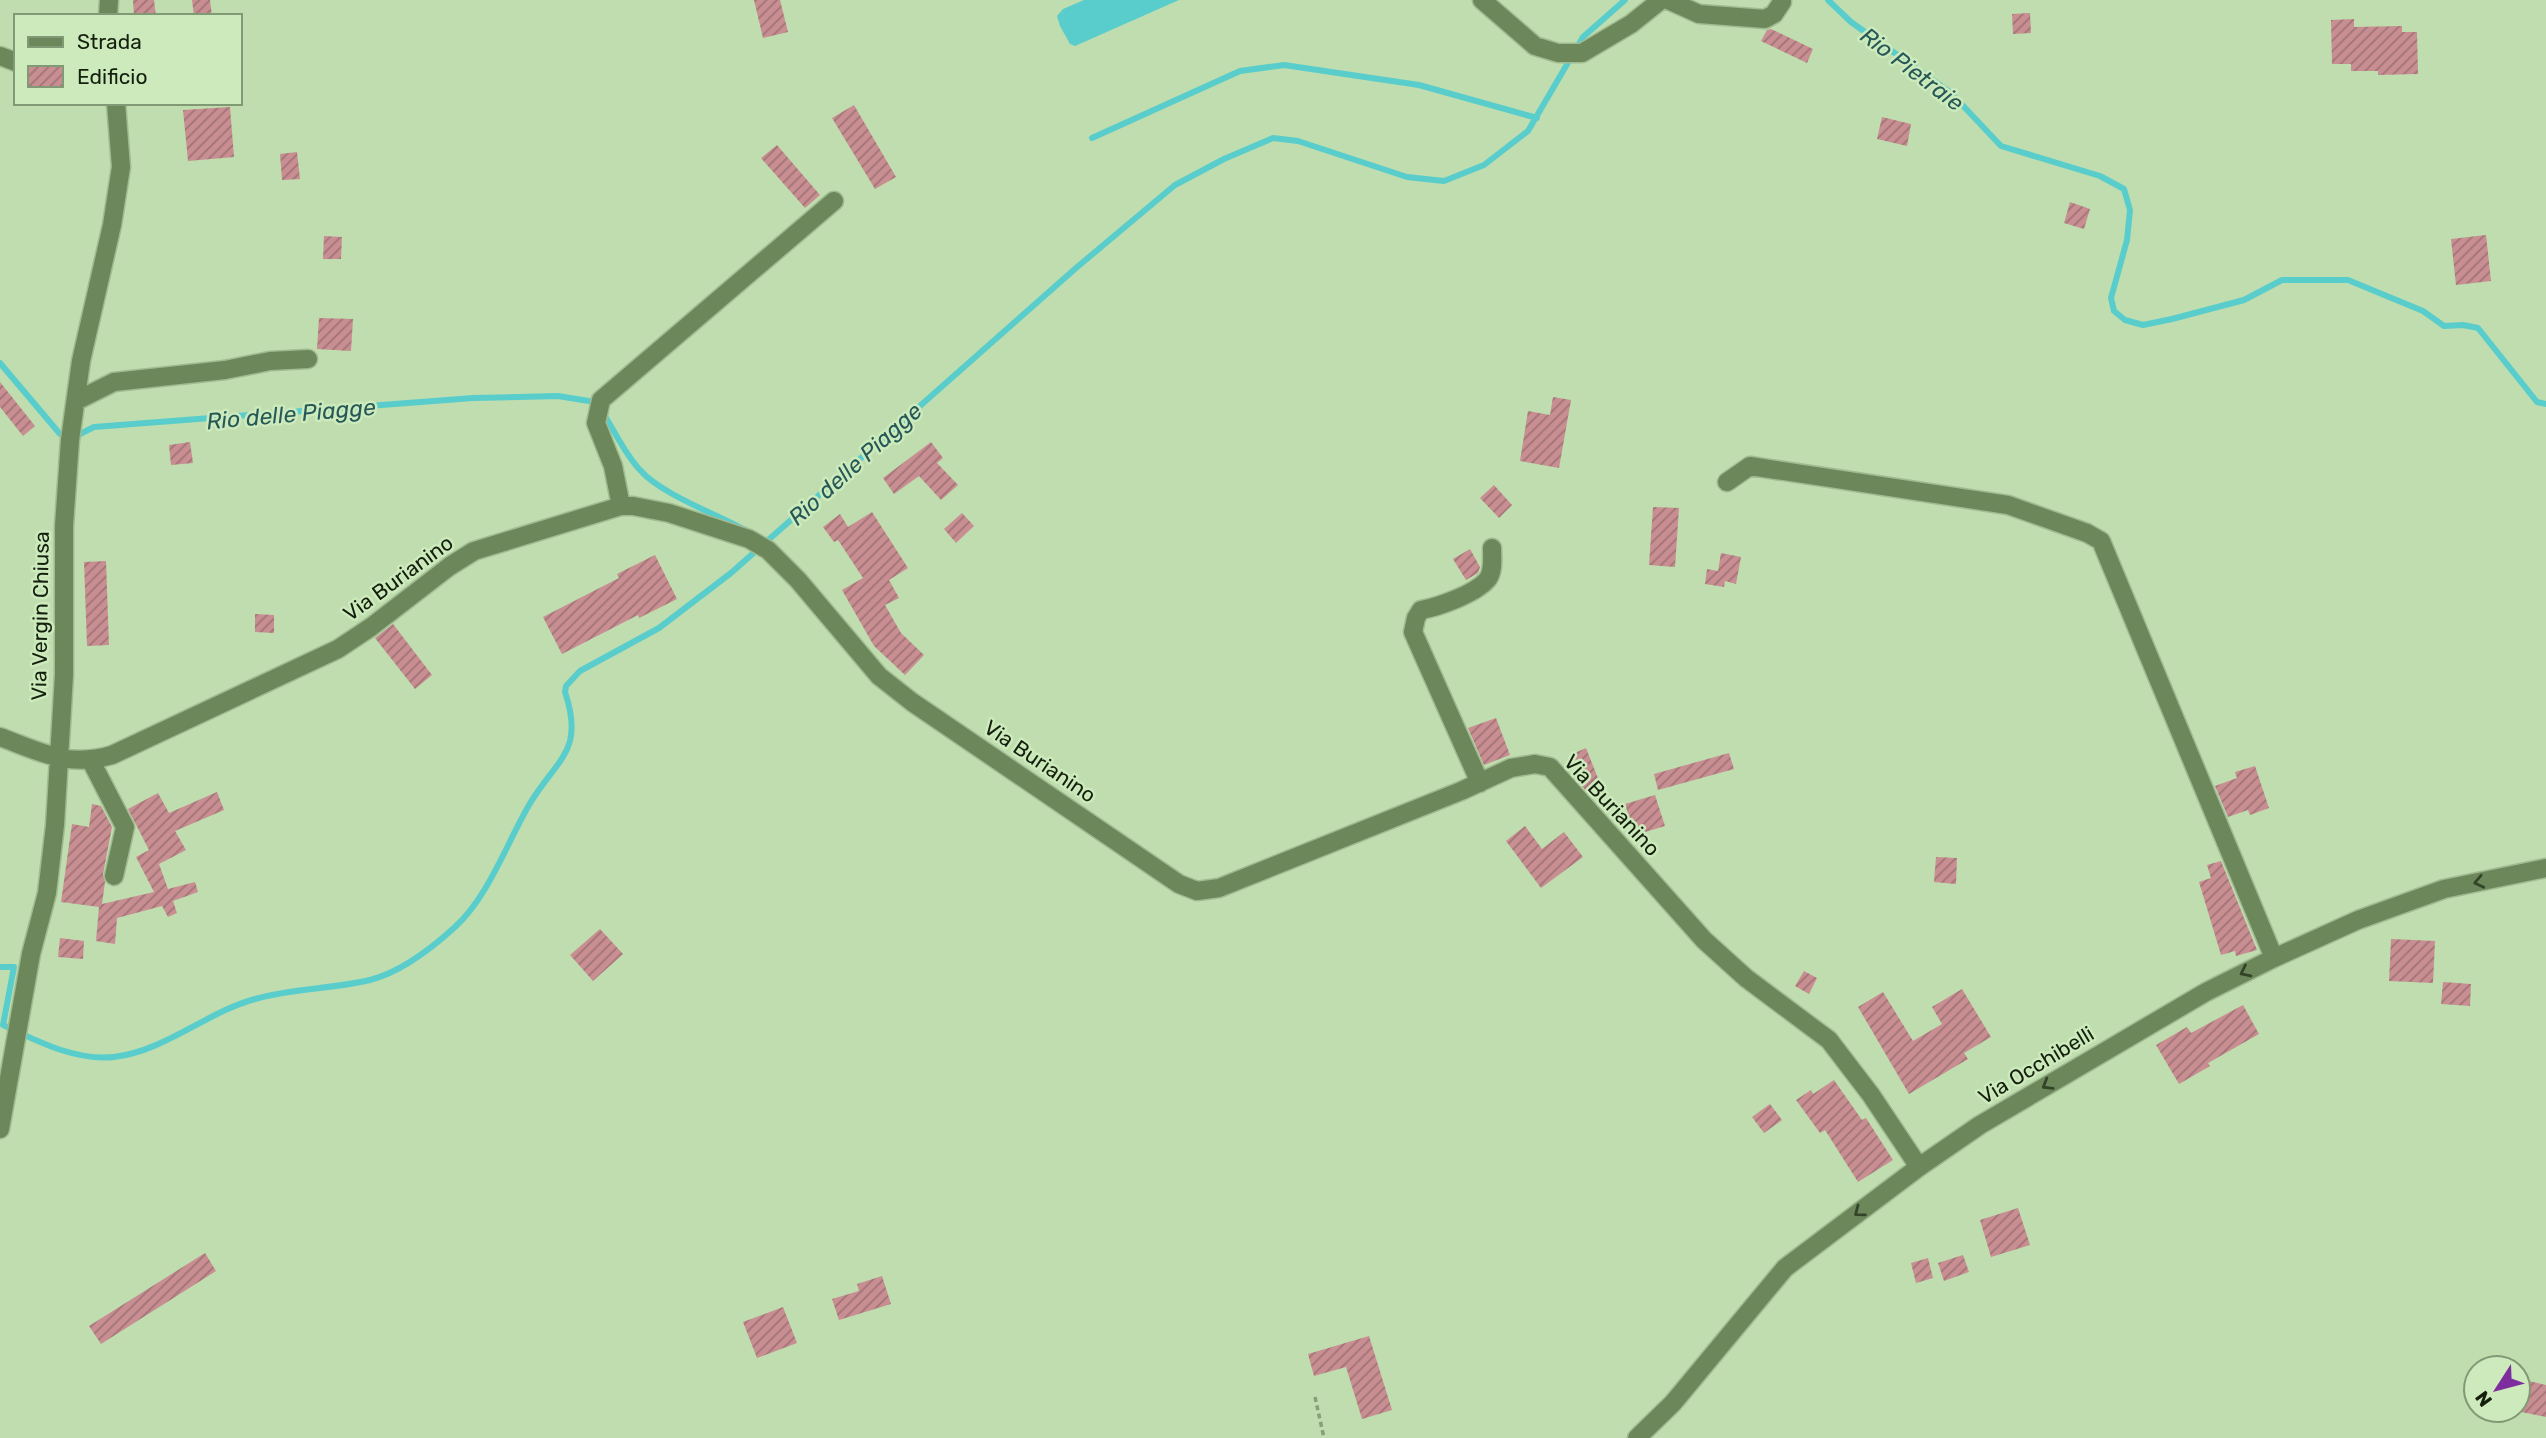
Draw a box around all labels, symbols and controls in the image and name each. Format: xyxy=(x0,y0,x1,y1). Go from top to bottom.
legend xyxy=(14,14,242,105)
water label: Rio Pietraie xyxy=(1855,21,1969,117)
text: Strada xyxy=(77,29,142,54)
text: Edificio xyxy=(77,64,147,89)
water label: Rio delle Piagge xyxy=(205,393,377,435)
water label: Rio delle Piagge xyxy=(782,397,928,531)
street label: Via Burianino xyxy=(338,530,458,626)
street label: Via Vergin Chiusa xyxy=(26,531,54,701)
street label: Via Burianino xyxy=(979,714,1101,808)
street label: Via Burianino xyxy=(1559,749,1665,861)
one-way arrow xyxy=(2473,873,2485,888)
one-way arrow xyxy=(2240,964,2252,978)
street label: Via Occhibelli xyxy=(1974,1021,2098,1109)
one-way arrow xyxy=(2042,1077,2055,1090)
one-way arrow xyxy=(1854,1204,1867,1216)
north arrow xyxy=(2462,1354,2532,1424)
text: N xyxy=(2470,1386,2497,1411)

